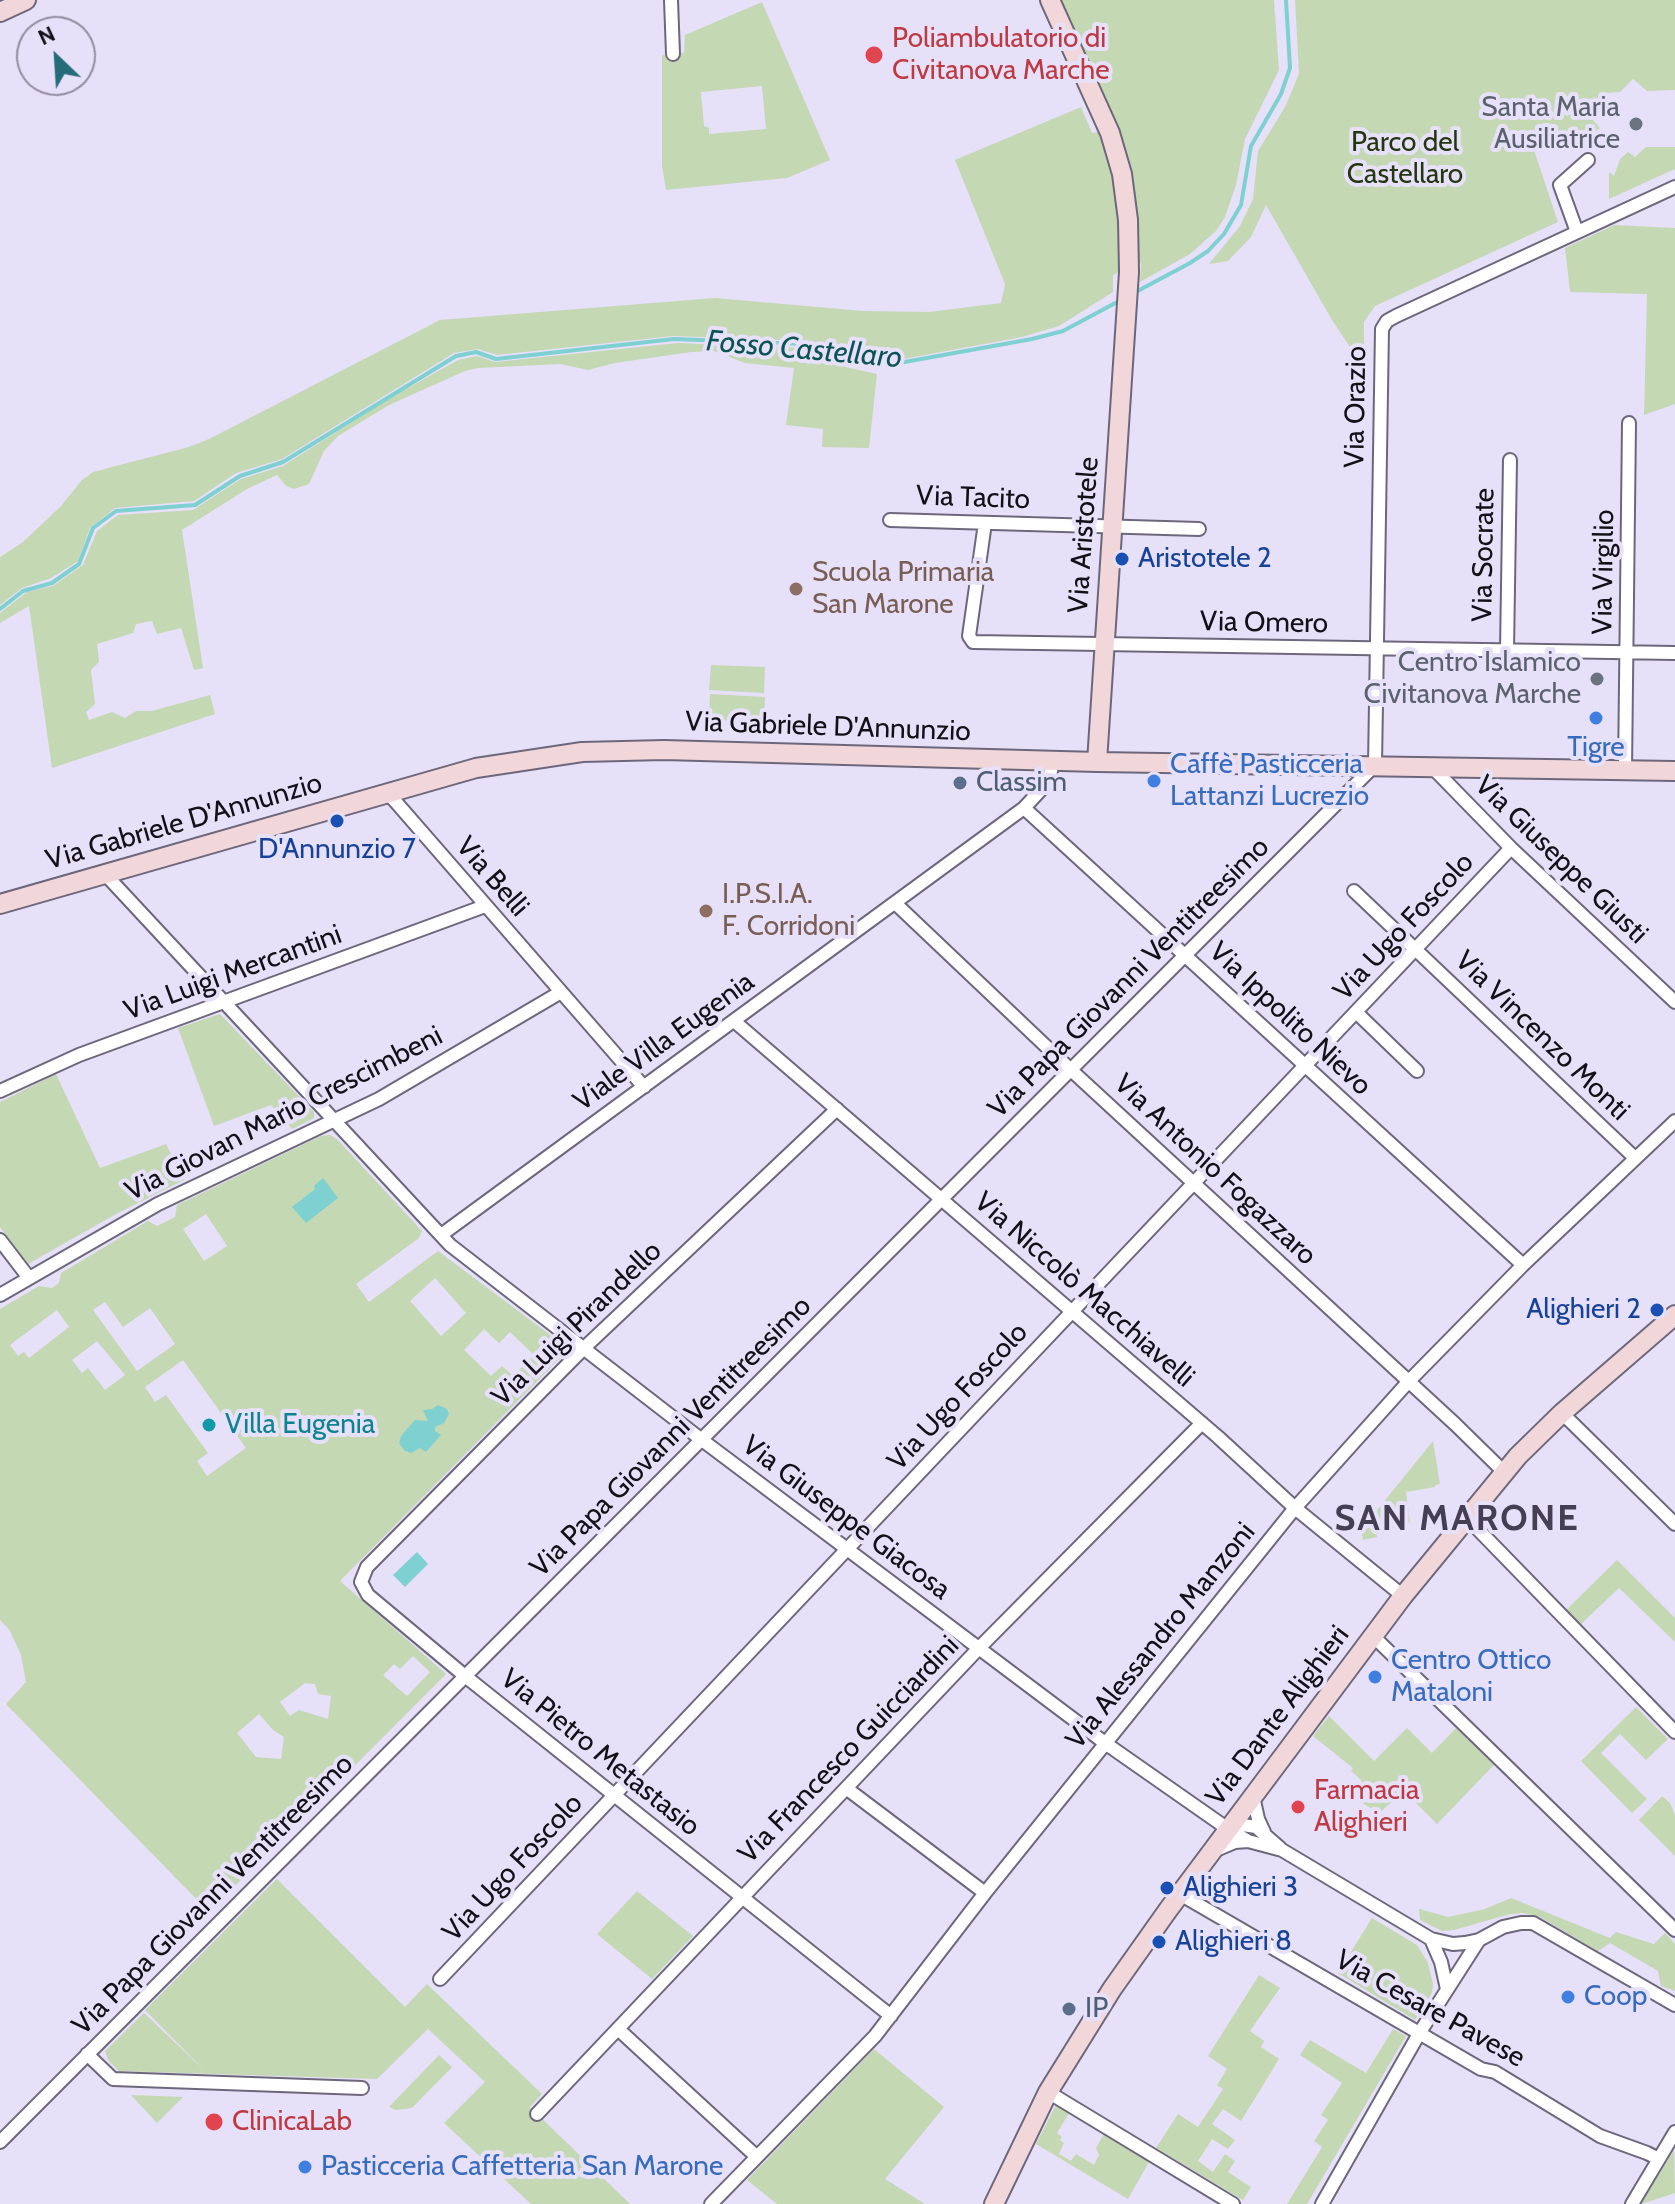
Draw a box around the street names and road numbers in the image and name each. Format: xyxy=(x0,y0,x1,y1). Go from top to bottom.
street label: Via Orazio xyxy=(1338,346,1374,468)
street label: Via Aristotele xyxy=(1062,456,1106,614)
street label: Via Tacito xyxy=(915,479,1031,517)
street label: Via Socrate xyxy=(1466,488,1502,622)
street label: Via Virgilio xyxy=(1586,509,1622,635)
street label: Via Omero xyxy=(1200,605,1328,641)
street label: Via Gabriele D'Annunzio xyxy=(685,705,971,749)
street label: Via Gabriele D'Annunzio xyxy=(42,767,326,877)
street label: Via Giuseppe Giusti xyxy=(1468,769,1654,951)
street label: Via Belli xyxy=(448,830,536,924)
street label: Via Papa Giovanni Ventitreesimo xyxy=(982,831,1276,1125)
street label: Via Ugo Foscolo xyxy=(1327,846,1481,1008)
street label: Via Luigi Mercantini xyxy=(120,918,346,1028)
street label: Via Ippolito Nievo xyxy=(1202,935,1378,1103)
street label: Via Vincenzo Monti xyxy=(1448,944,1636,1128)
street label: Viale Villa Eugenia xyxy=(567,965,761,1119)
street label: Via Giovan Mario Crescimbeni xyxy=(120,1019,448,1209)
street label: Via Antonio Fogazzaro xyxy=(1107,1067,1323,1273)
street label: Via Niccolò Macchiavelli xyxy=(967,1185,1201,1395)
street label: Via Luigi Pirandello xyxy=(485,1234,669,1414)
street label: Via Papa Giovanni Ventitreesimo xyxy=(524,1290,818,1584)
street label: Via Ugo Foscolo xyxy=(881,1316,1035,1478)
street label: Via Giuseppe Giacosa xyxy=(735,1429,957,1607)
street label: Via Alessandro Manzoni xyxy=(1059,1516,1263,1756)
street label: Via Dante Alighieri xyxy=(1199,1619,1357,1813)
street label: Via Francesco Guicciardini xyxy=(732,1629,966,1871)
street label: Via Pietro Metastasio xyxy=(494,1662,706,1844)
street label: Via Papa Giovanni Ventitreesimo xyxy=(66,1748,360,2042)
street label: Via Ugo Foscolo xyxy=(436,1787,590,1949)
street label: Via Cesare Pavese xyxy=(1329,1943,1531,2075)

